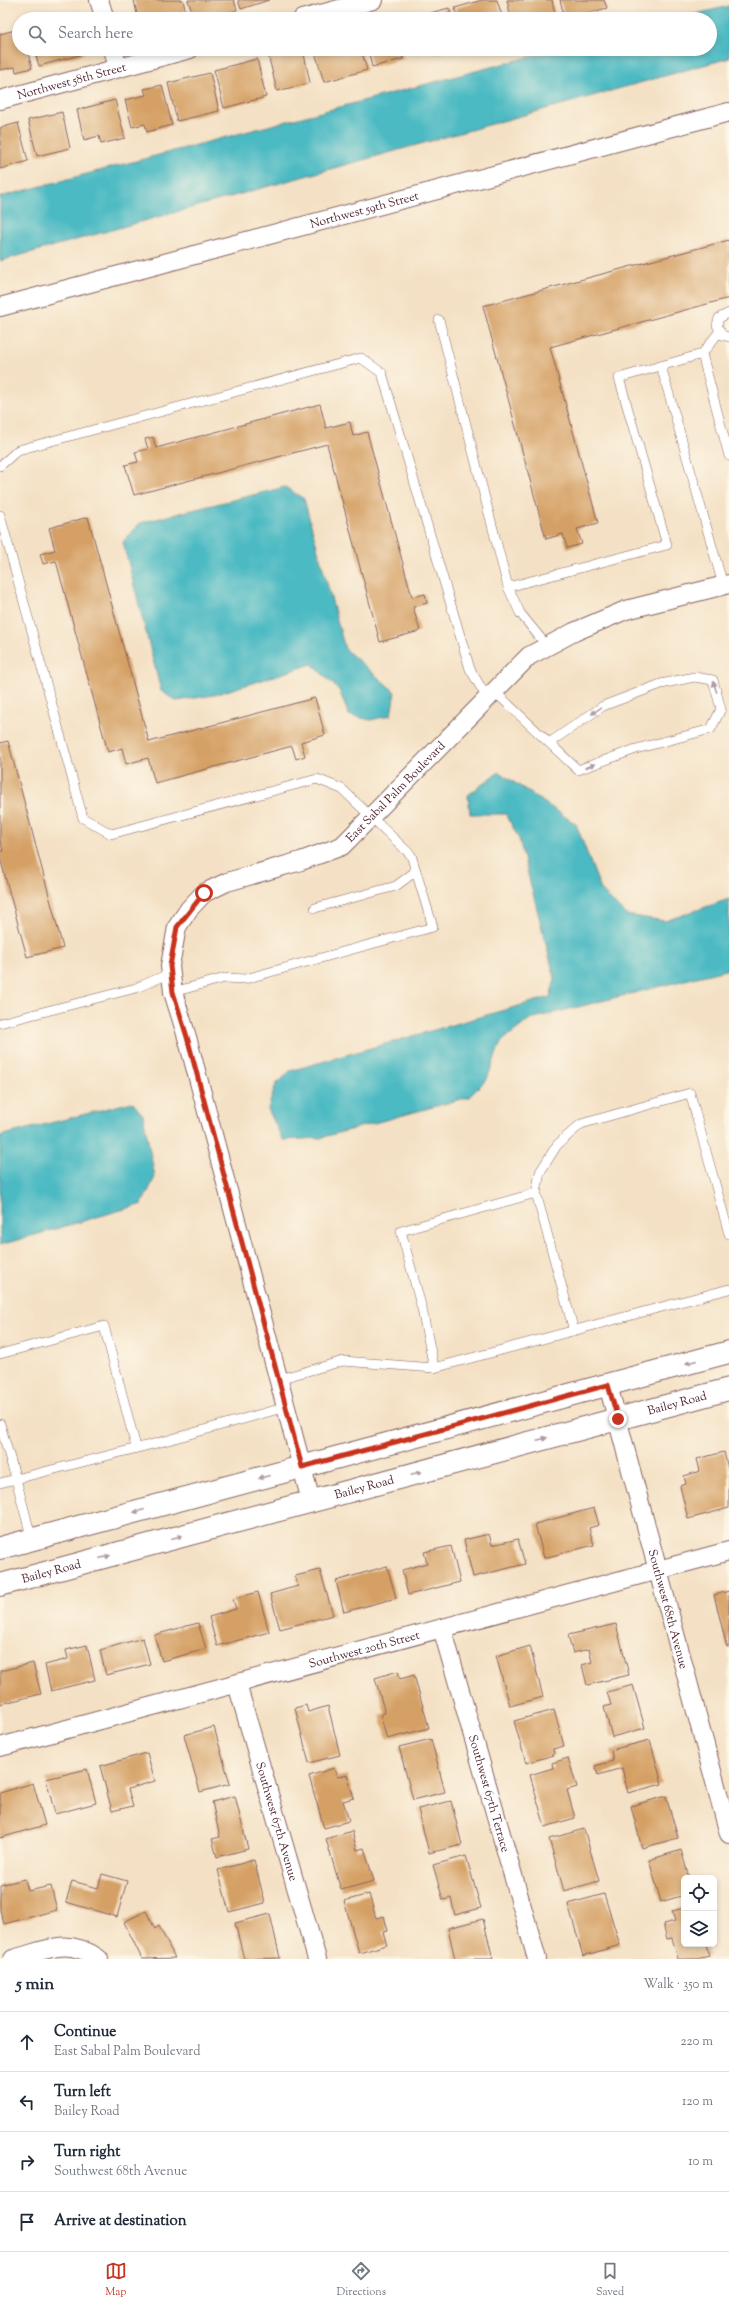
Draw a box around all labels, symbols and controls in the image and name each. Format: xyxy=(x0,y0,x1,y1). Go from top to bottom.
search box xyxy=(12,12,717,56)
icon: search xyxy=(26,23,48,45)
text: Search here xyxy=(58,24,133,45)
street label: Northwest 58th Street xyxy=(15,59,128,105)
street label: Northwest 59th Street xyxy=(308,187,421,234)
one-way arrow xyxy=(712,680,718,692)
one-way arrow xyxy=(591,707,601,715)
street label: East Sabal Palm Boulevard xyxy=(342,738,450,847)
one-way arrow xyxy=(585,762,597,768)
route start xyxy=(195,884,213,902)
one-way arrow xyxy=(685,1360,698,1366)
street label: Bailey Road xyxy=(646,1387,709,1421)
route end xyxy=(609,1410,627,1428)
one-way arrow xyxy=(536,1436,548,1442)
one-way arrow xyxy=(411,1470,423,1476)
street label: Bailey Road xyxy=(333,1471,396,1505)
one-way arrow xyxy=(258,1474,270,1480)
one-way arrow xyxy=(132,1508,144,1514)
one-way arrow xyxy=(171,1534,183,1540)
street label: Southwest 68th Avenue xyxy=(643,1547,692,1671)
one-way arrow xyxy=(100,1554,112,1560)
street label: Bailey Road xyxy=(20,1556,83,1589)
street label: Southwest 20th Street xyxy=(307,1627,422,1674)
street label: Southwest 67th Terrace xyxy=(463,1733,514,1855)
street label: Southwest 67th Avenue xyxy=(250,1760,302,1884)
map controls xyxy=(681,1875,717,1947)
button: locate xyxy=(681,1875,717,1911)
button: layers xyxy=(681,1911,717,1947)
text: 5 min xyxy=(16,1973,54,1997)
text: Walk · 350 m xyxy=(644,1976,713,1994)
text: Continue xyxy=(54,2022,116,2043)
icon: ahead xyxy=(16,2031,38,2053)
text: 220 m xyxy=(680,2033,713,2051)
text: East Sabal Palm Boulevard xyxy=(54,2043,201,2061)
text: Turn left xyxy=(54,2082,111,2103)
icon: left xyxy=(16,2091,38,2113)
text: 120 m xyxy=(682,2093,713,2111)
text: Bailey Road xyxy=(54,2103,120,2121)
text: Turn right xyxy=(54,2142,120,2163)
icon: right xyxy=(16,2151,38,2173)
text: 10 m xyxy=(688,2153,713,2171)
text: Southwest 68th Avenue xyxy=(54,2163,187,2181)
icon: arrive xyxy=(16,2211,38,2233)
text: Arrive at destination xyxy=(54,2211,187,2232)
tab: Map xyxy=(105,2260,127,2300)
tab: Directions xyxy=(337,2260,386,2300)
tab: Saved xyxy=(596,2260,624,2300)

